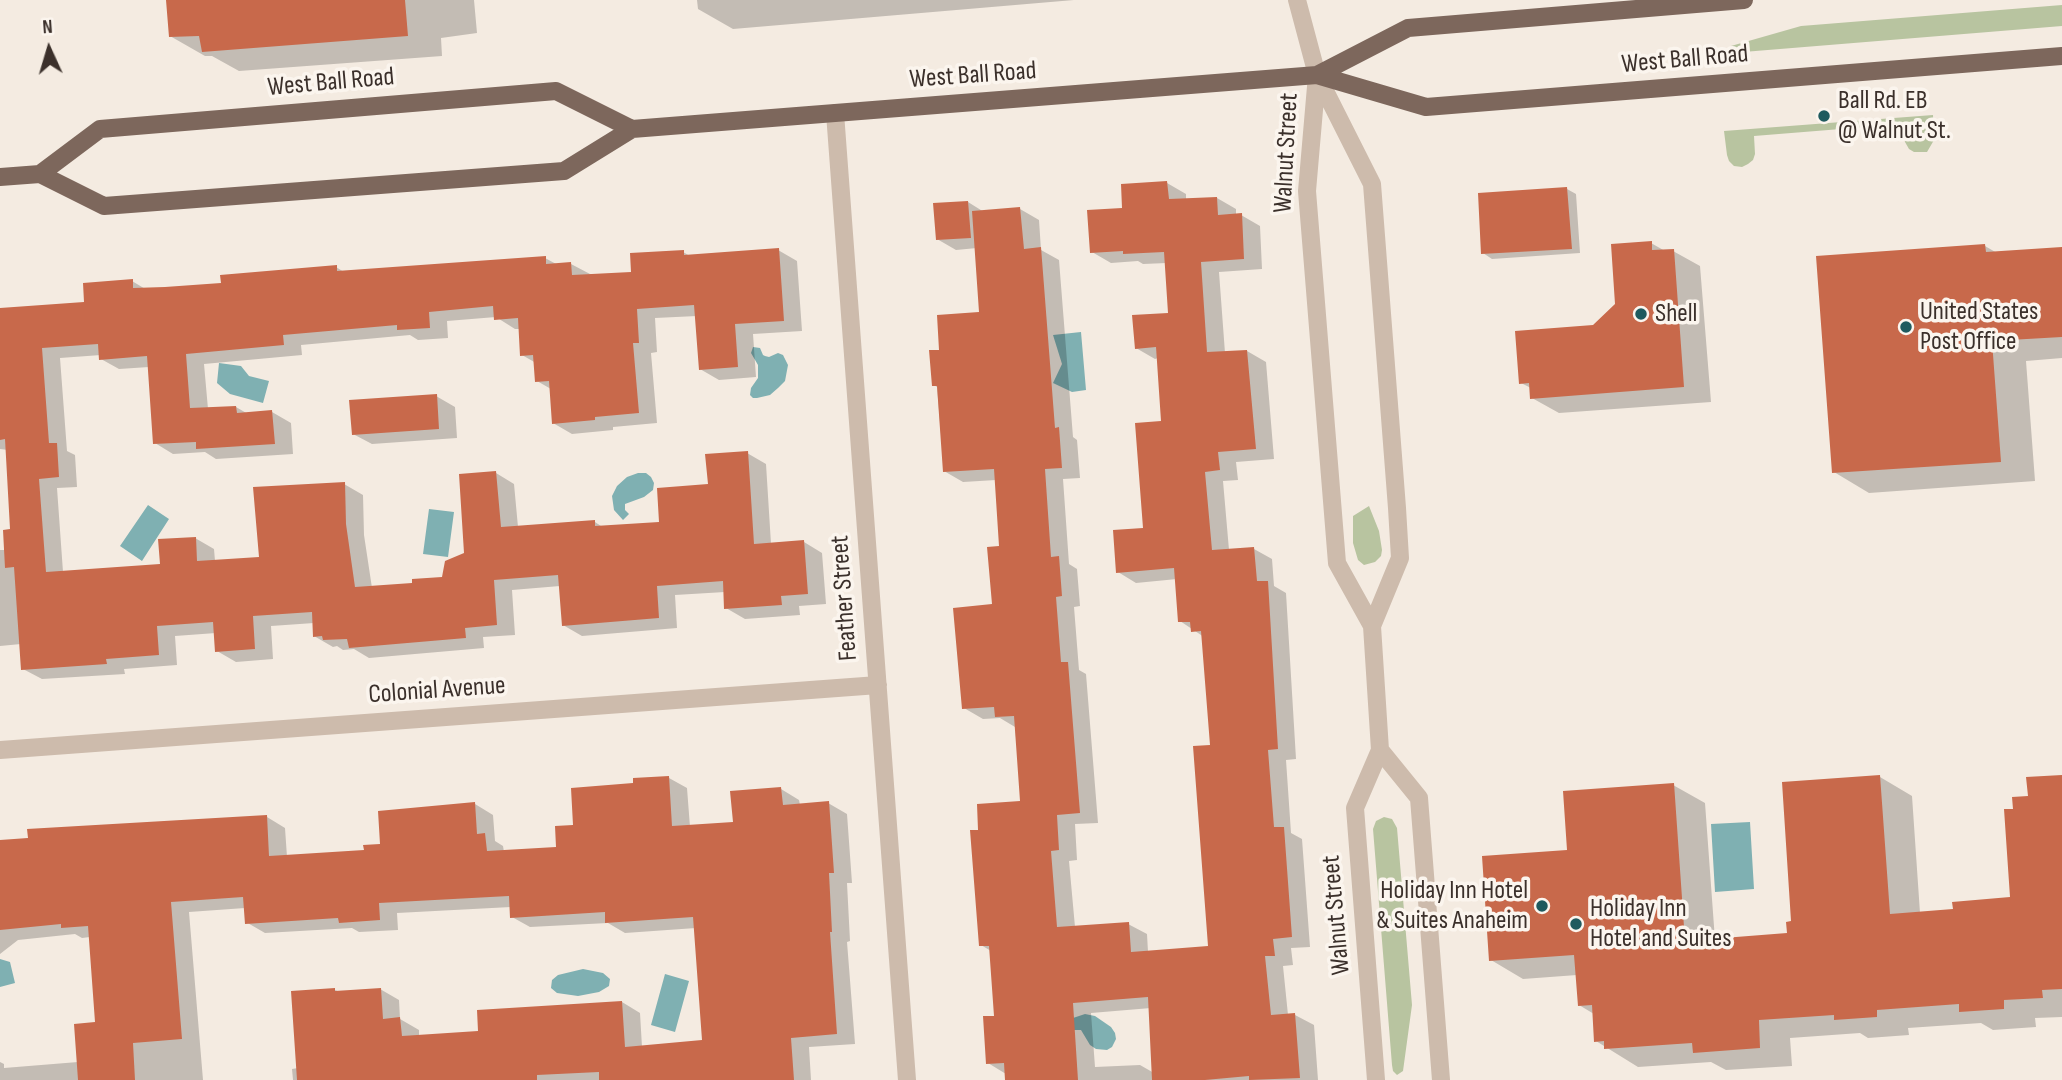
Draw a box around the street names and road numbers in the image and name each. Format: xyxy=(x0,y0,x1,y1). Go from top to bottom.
street label: West Ball Road xyxy=(1620,39,1750,81)
street label: West Ball Road xyxy=(909,56,1037,96)
street label: West Ball Road xyxy=(266,62,396,104)
street label: Walnut Street xyxy=(1268,92,1306,214)
street label: Feather Street xyxy=(825,534,865,662)
street label: Colonial Avenue xyxy=(367,671,507,711)
street label: Walnut Street xyxy=(1316,854,1358,976)

